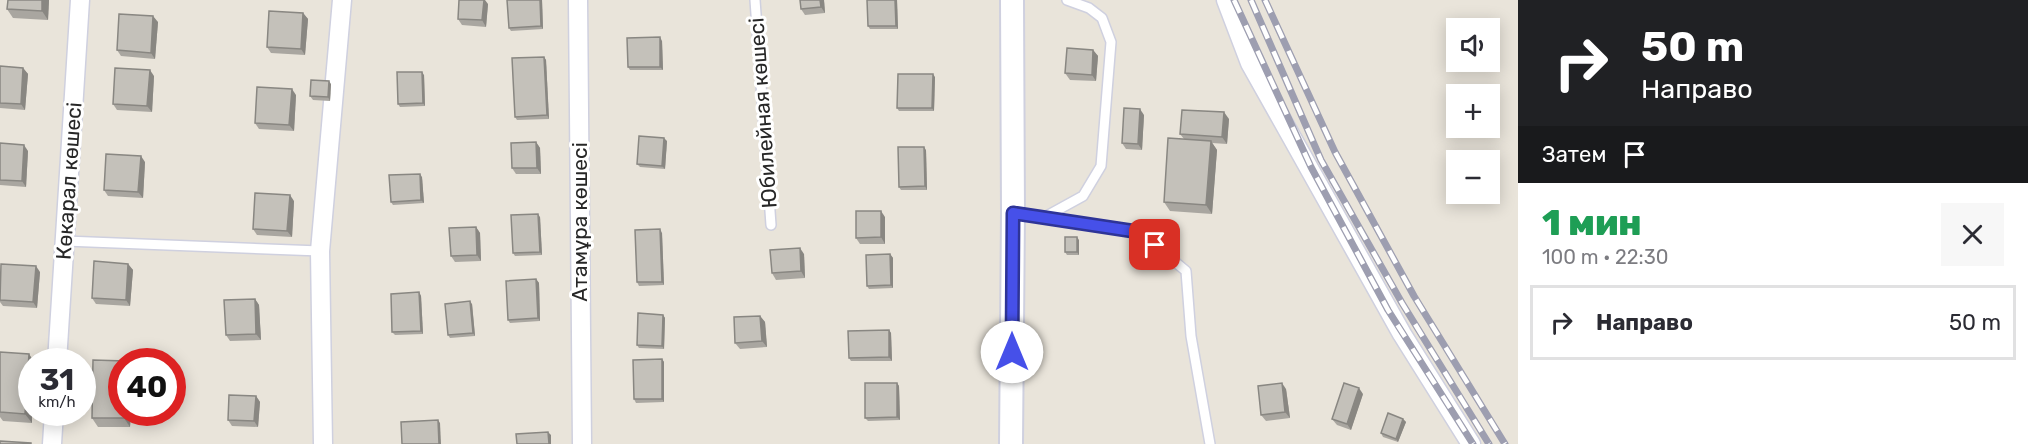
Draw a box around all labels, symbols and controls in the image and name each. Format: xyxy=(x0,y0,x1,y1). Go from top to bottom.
street label: Юбилейная көшесі xyxy=(743,17,782,209)
map controls xyxy=(1446,18,1500,204)
button: sound xyxy=(1446,18,1500,72)
text: 50 m xyxy=(1641,22,1744,72)
icon: right xyxy=(1542,24,1620,102)
text: Направо xyxy=(1641,73,1753,105)
button: + xyxy=(1446,84,1500,138)
street label: Көкарал көшесі xyxy=(51,101,86,261)
icon: arrive xyxy=(1618,138,1651,171)
text: Затем xyxy=(1542,141,1606,168)
street label: Атамұра көшесі xyxy=(567,142,592,302)
button: − xyxy=(1446,150,1500,204)
text: 1 мин xyxy=(1542,201,1642,244)
button: close xyxy=(1941,203,2004,266)
pin xyxy=(1129,219,1180,270)
icon: arrive xyxy=(1138,228,1171,261)
text: 100 m · 22:30 xyxy=(1542,245,1668,269)
icon: right xyxy=(1545,306,1578,339)
text: Направо xyxy=(1596,309,1693,336)
text: 50 m xyxy=(1949,309,2001,336)
position arrow xyxy=(980,320,1044,384)
speed limit sign: 40 xyxy=(108,348,186,426)
text: 31 xyxy=(40,362,74,398)
text: km/h xyxy=(38,393,76,411)

